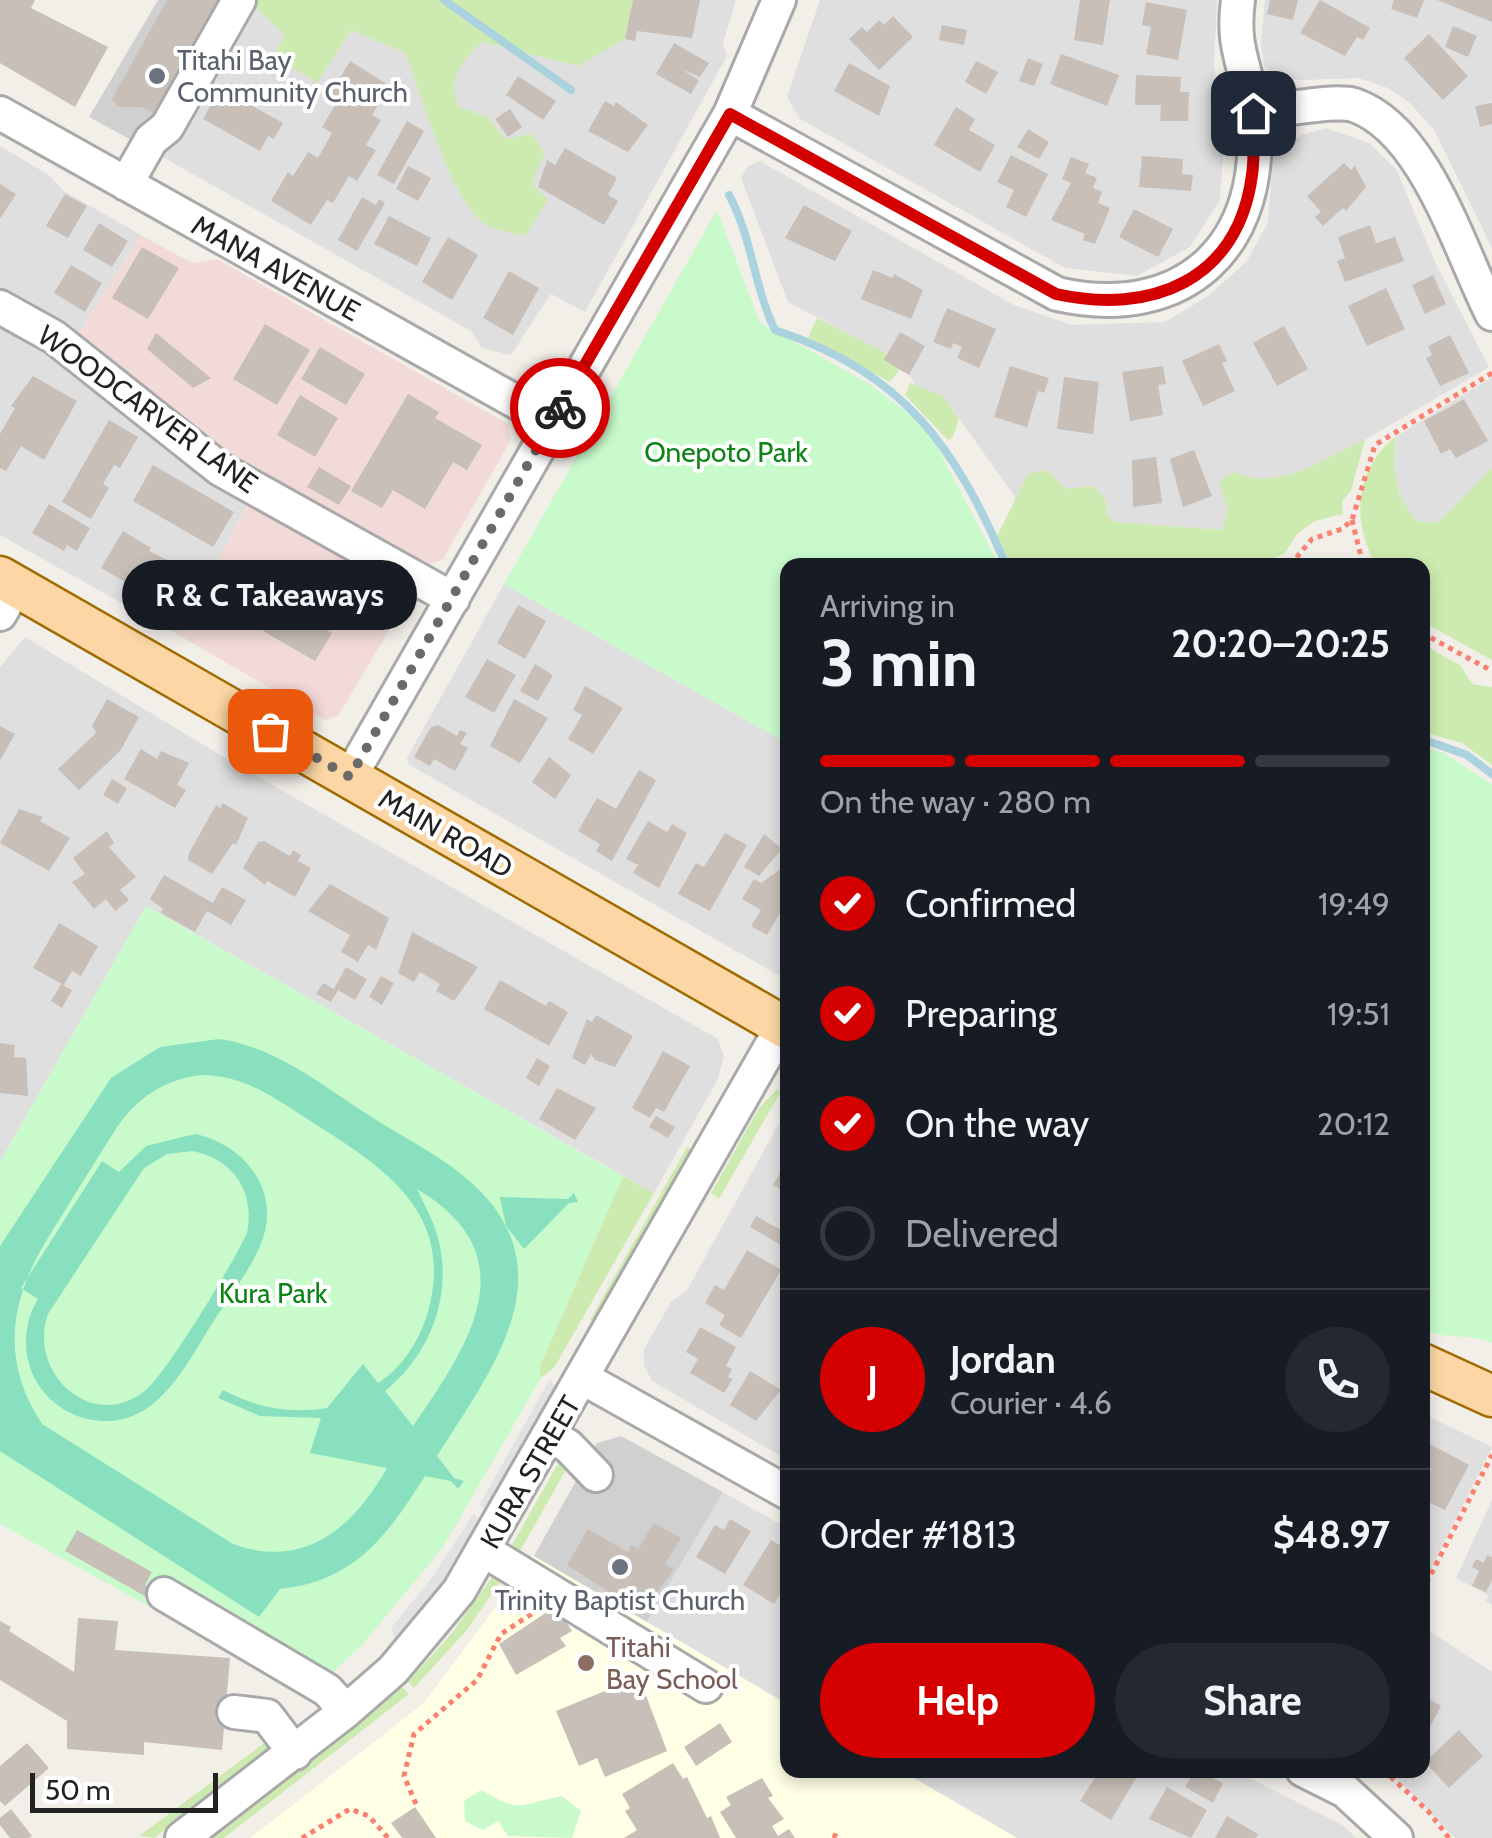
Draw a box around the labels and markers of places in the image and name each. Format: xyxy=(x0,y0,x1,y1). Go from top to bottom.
place label: Titahi Bay Community Church xyxy=(177,43,408,109)
marker: Titahi Bay Community Church xyxy=(146,65,168,87)
pin xyxy=(1211,71,1296,156)
callout: R & C Takeaways xyxy=(122,561,418,631)
pin xyxy=(228,689,313,774)
marker: Trinity Baptist Church xyxy=(609,1556,631,1578)
place label: Trinity Baptist Church xyxy=(495,1583,745,1617)
place label: Titahi Bay School xyxy=(606,1630,738,1696)
marker: Titahi Bay School xyxy=(575,1652,597,1674)

